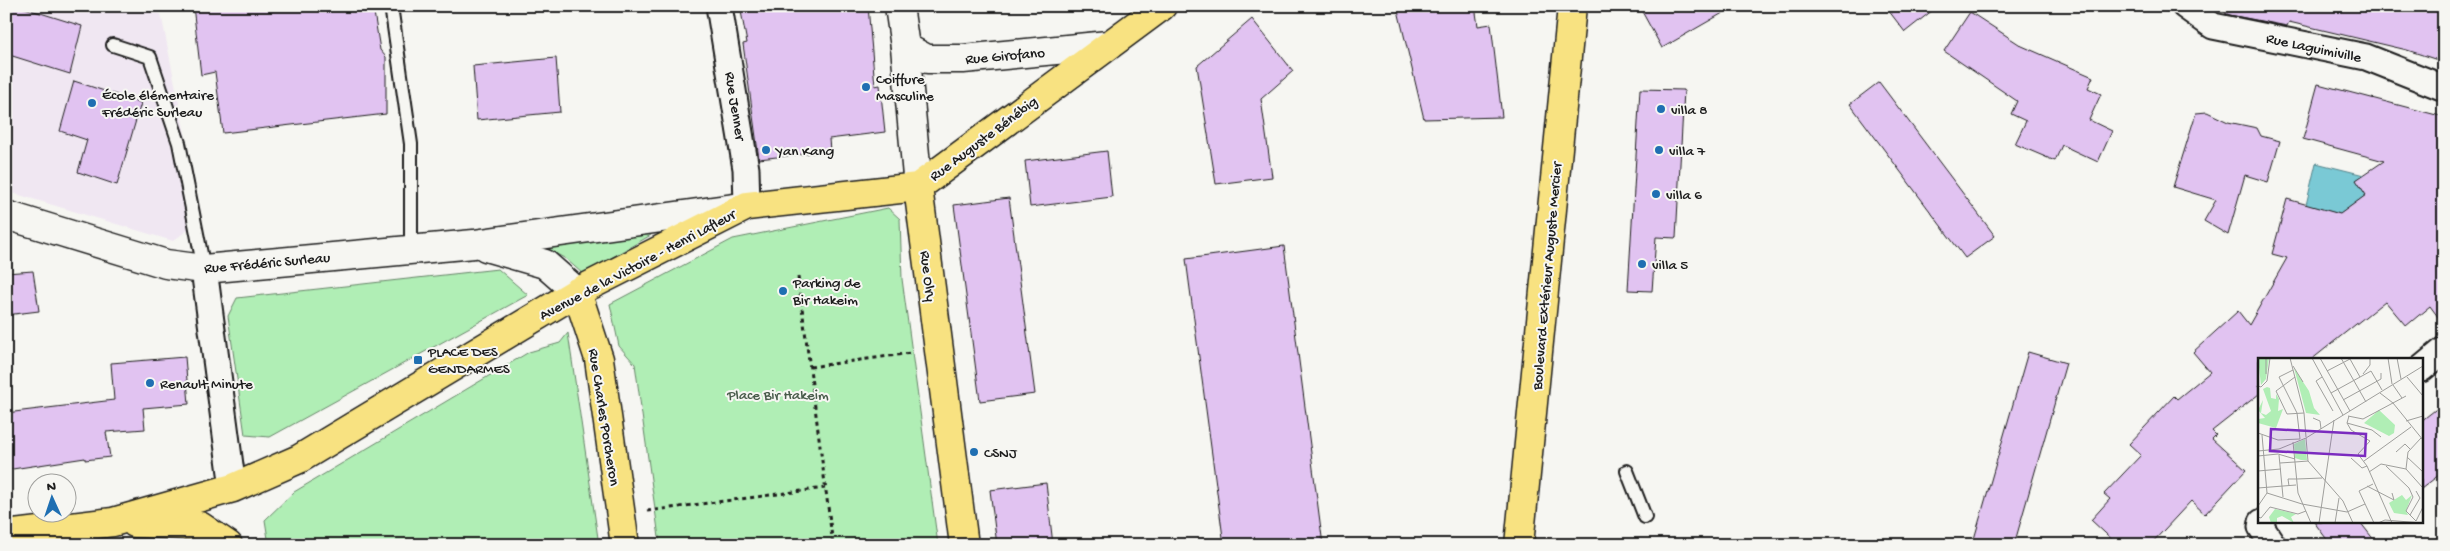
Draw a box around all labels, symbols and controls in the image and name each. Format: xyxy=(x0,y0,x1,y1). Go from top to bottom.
street label: Rue Laguimiville xyxy=(2264,30,2363,68)
street label: Rue Girofano xyxy=(965,45,1046,69)
street label: Rue Jenner xyxy=(720,71,749,144)
place label: Coiffure Masculine xyxy=(876,71,934,106)
marker: Coiffure Masculine xyxy=(860,81,872,93)
place label: École élémentaire Frédéric Surleau xyxy=(101,87,214,122)
street label: Rue Auguste Bénébig xyxy=(927,93,1042,186)
marker: École élémentaire Frédéric Surleau xyxy=(86,97,98,109)
place label: villa 8 xyxy=(1671,102,1708,120)
marker: villa 8 xyxy=(1655,103,1667,115)
place label: Yan Kang xyxy=(774,143,834,161)
place label: villa 7 xyxy=(1669,143,1706,161)
marker: Yan Kang xyxy=(760,144,772,156)
marker: villa 7 xyxy=(1653,144,1665,156)
street label: Boulevard Extérieur Auguste Mercier xyxy=(1529,160,1567,392)
place label: villa 6 xyxy=(1666,187,1702,205)
marker: villa 6 xyxy=(1650,188,1662,200)
street label: Avenue de la Victoire - Henri Lafleur xyxy=(537,205,741,325)
street label: Rue Frédéric Surleau xyxy=(203,250,331,278)
street label: Rue Olry xyxy=(915,250,939,303)
place label: villa 5 xyxy=(1652,257,1688,275)
marker: villa 5 xyxy=(1636,258,1648,270)
place label: Parking de Bir Hakeim xyxy=(792,275,861,310)
marker: Parking de Bir Hakeim xyxy=(777,285,789,297)
place label: PLACE DES GENDARMES xyxy=(427,344,510,379)
street label: Rue Charles Porcheron xyxy=(583,347,623,487)
marker: PLACE DES GENDARMES xyxy=(412,354,424,366)
inset map xyxy=(2258,358,2422,524)
place label: Renault Minute xyxy=(160,376,253,394)
marker: Renault Minute xyxy=(144,377,156,389)
park label: Place Bir Hakeim xyxy=(726,387,829,405)
place label: CSNJ xyxy=(984,445,1018,463)
marker: CSNJ xyxy=(968,446,980,458)
north arrow xyxy=(28,474,78,524)
text: N xyxy=(46,479,56,496)

